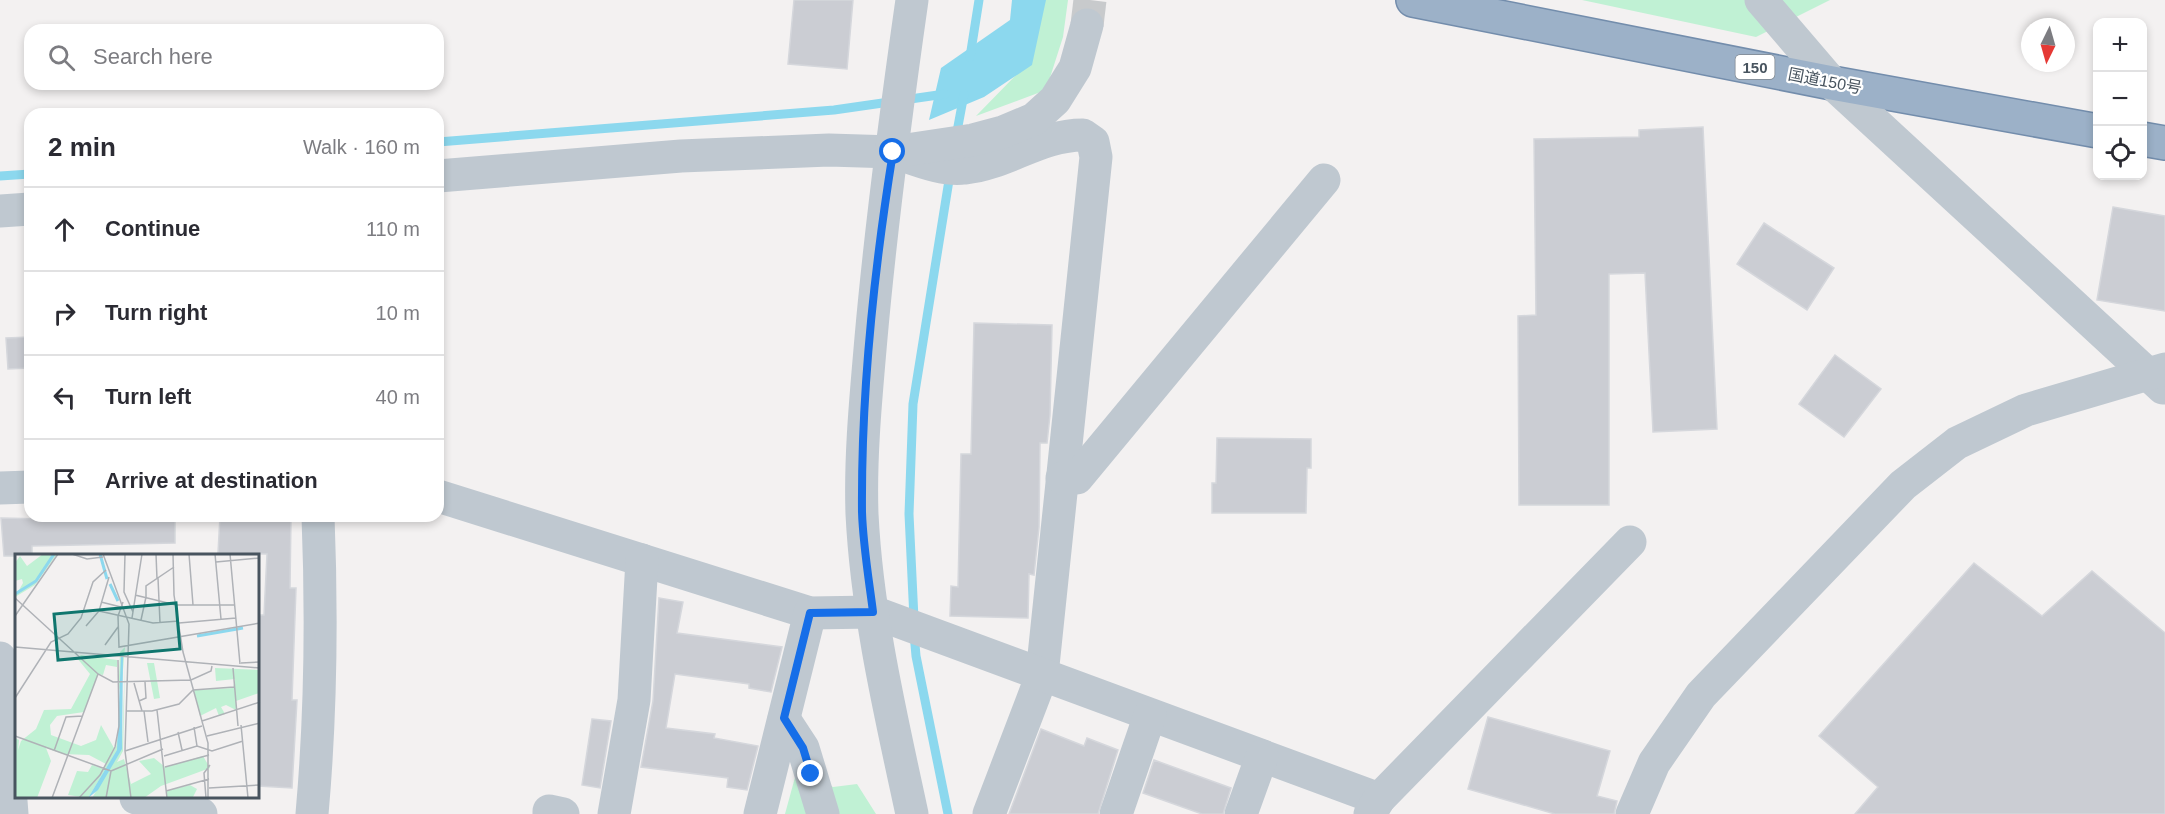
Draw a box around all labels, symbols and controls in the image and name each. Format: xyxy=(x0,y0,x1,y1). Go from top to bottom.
north arrow xyxy=(2021,18,2075,72)
map controls xyxy=(2093,18,2147,180)
button: + xyxy=(2093,18,2147,72)
search box xyxy=(24,24,444,90)
icon: search xyxy=(45,41,78,74)
text: Search here xyxy=(93,44,213,69)
road number: 150 xyxy=(1736,55,1774,79)
street label: 国道150号 xyxy=(1787,66,1863,96)
button: − xyxy=(2093,72,2147,126)
button: locate xyxy=(2093,126,2147,180)
text: 2 min xyxy=(48,132,116,162)
text: Walk · 160 m xyxy=(303,136,420,158)
route start xyxy=(879,138,905,164)
icon: ahead xyxy=(48,213,81,246)
text: Continue xyxy=(105,216,200,241)
text: 110 m xyxy=(366,218,420,240)
icon: right xyxy=(48,297,81,330)
text: Turn right xyxy=(105,300,207,325)
text: 10 m xyxy=(376,302,420,324)
icon: left xyxy=(48,381,81,414)
text: Turn left xyxy=(105,384,191,409)
text: 40 m xyxy=(376,386,420,408)
icon: arrive xyxy=(48,465,81,498)
text: Arrive at destination xyxy=(105,468,318,493)
inset map xyxy=(15,554,260,799)
route end xyxy=(797,760,823,786)

